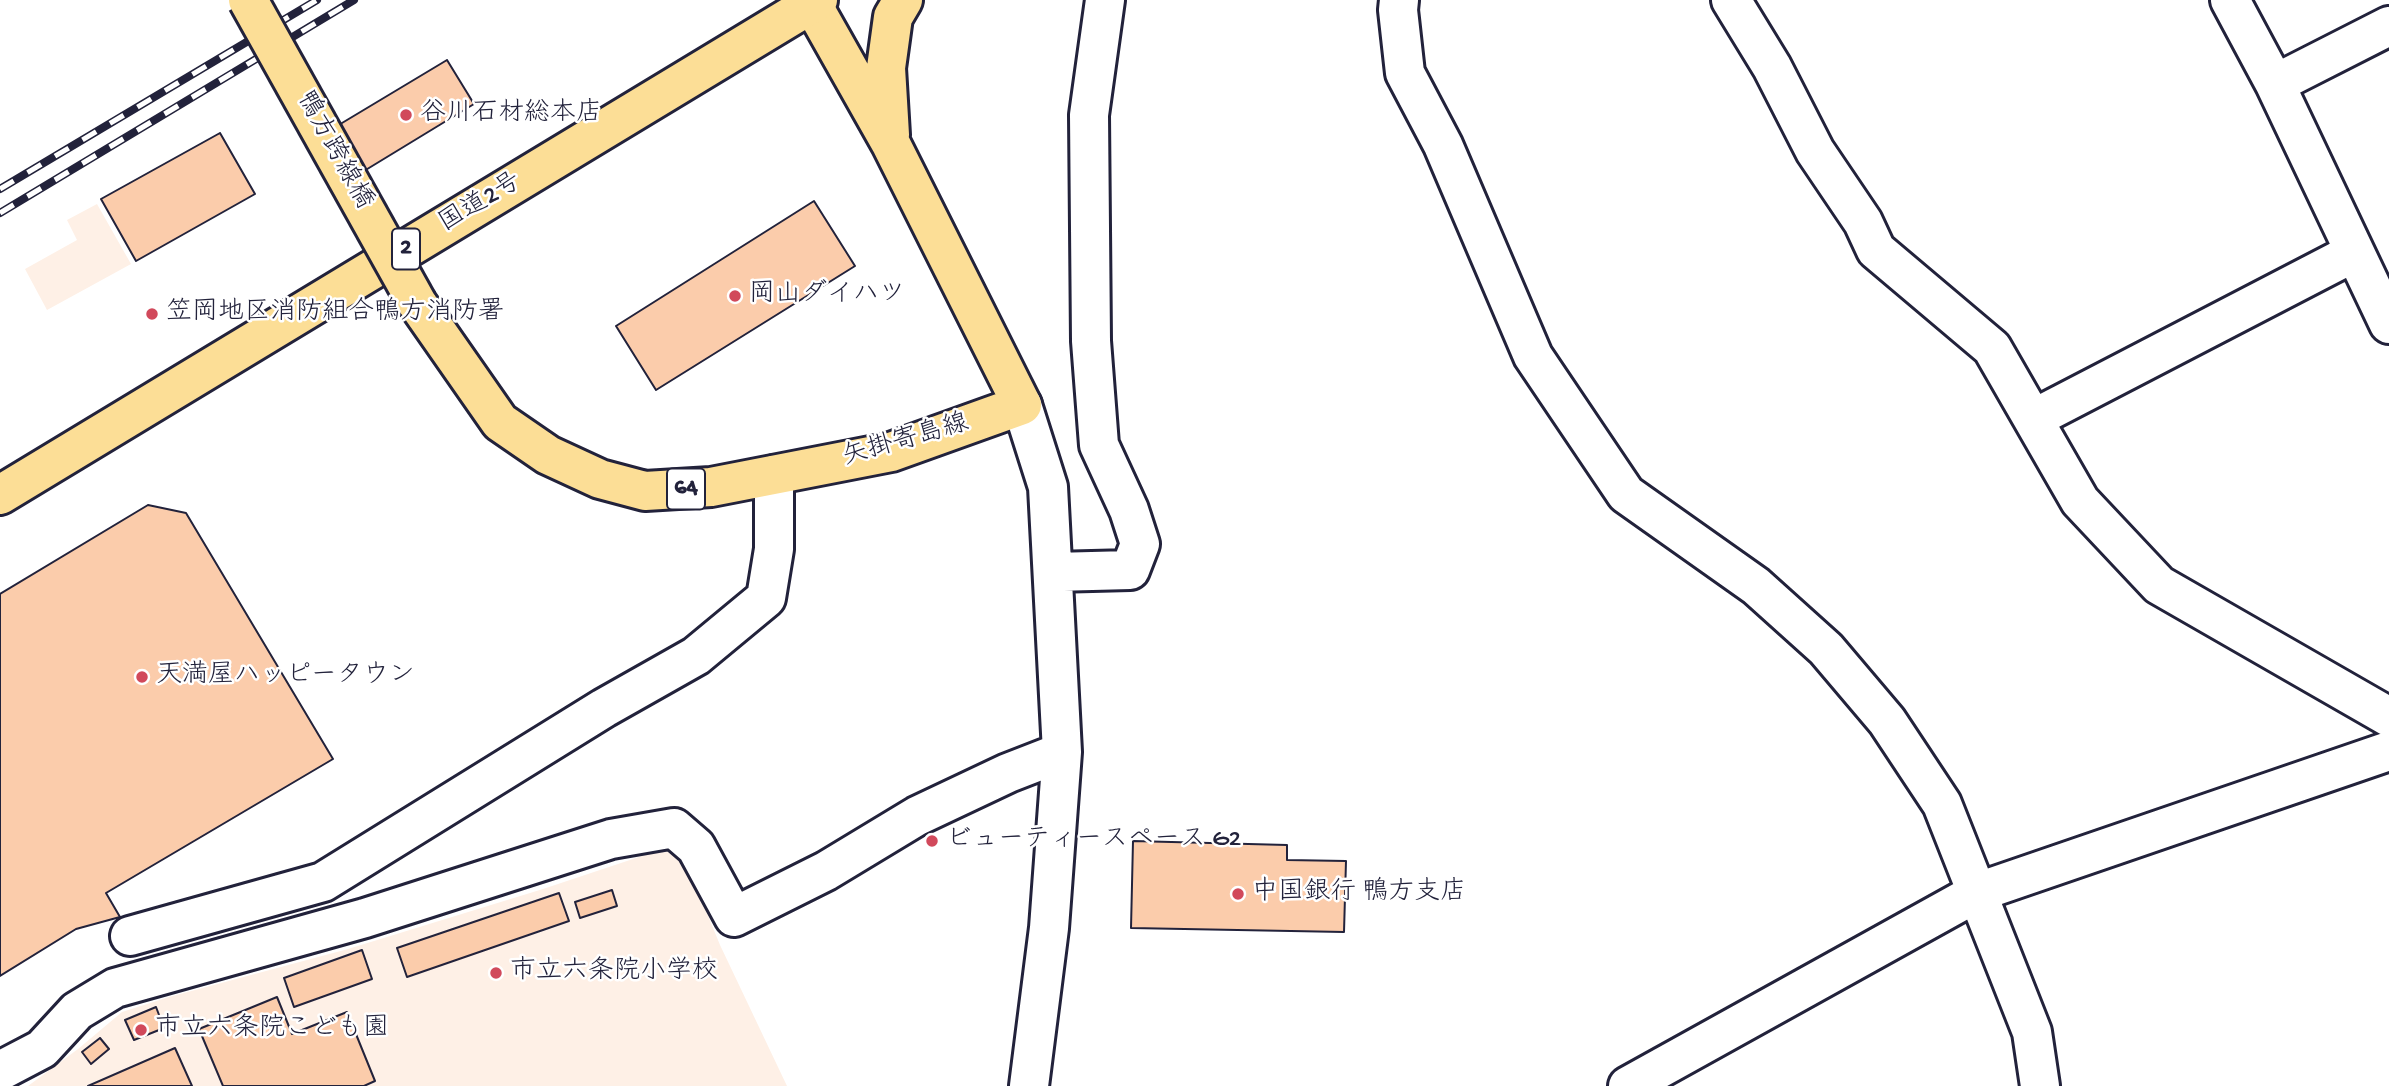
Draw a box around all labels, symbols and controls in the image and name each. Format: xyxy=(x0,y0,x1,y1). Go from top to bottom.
street label: 鴨方跨線橋 xyxy=(288,87,378,215)
place label: 谷川石材総本店 xyxy=(420,99,602,131)
marker: 谷川石材総本店 xyxy=(398,107,414,123)
street label: 国道2号 xyxy=(434,167,528,241)
road number: 2 xyxy=(392,228,420,270)
place label: 岡山ダイハツ xyxy=(749,280,905,312)
marker: 岡山ダイハツ xyxy=(727,288,743,304)
place label: 笠岡地区消防組合鴨方消防署 xyxy=(166,298,504,330)
marker: 笠岡地区消防組合鴨方消防署 xyxy=(144,306,160,322)
street label: 矢掛寄島線 xyxy=(839,409,973,475)
road number: 64 xyxy=(667,468,705,510)
place label: 天満屋ハッピータウン xyxy=(156,661,415,693)
marker: 天満屋ハッピータウン xyxy=(134,669,150,685)
place label: ビューティースペース G2 xyxy=(946,825,1241,857)
marker: ビューティースペース G2 xyxy=(924,833,940,849)
place label: 中国銀行 鴨方支店 xyxy=(1252,878,1466,910)
marker: 中国銀行 鴨方支店 xyxy=(1230,886,1246,902)
place label: 市立六条院小学校 xyxy=(510,957,718,989)
marker: 市立六条院小学校 xyxy=(488,965,504,981)
place label: 市立六条院こども園 xyxy=(155,1014,389,1046)
marker: 市立六条院こども園 xyxy=(133,1022,149,1038)

